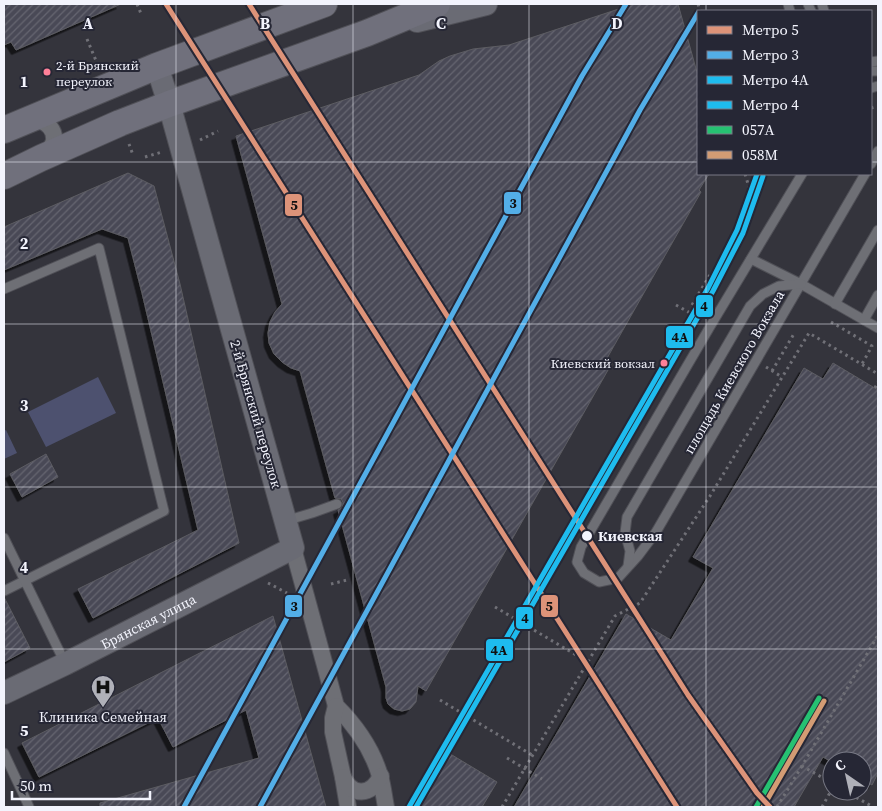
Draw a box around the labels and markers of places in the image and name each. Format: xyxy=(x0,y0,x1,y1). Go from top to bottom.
place label: 2-й Брянский переулок xyxy=(56,57,139,90)
marker: 2-й Брянский переулок xyxy=(42,67,52,77)
place label: Киевский вокзал xyxy=(551,355,655,372)
marker: Киевский вокзал xyxy=(659,358,669,368)
place label: Киевская xyxy=(598,526,663,546)
marker: Киевская xyxy=(580,529,594,543)
hospital icon: Клиника Семейная xyxy=(90,674,116,708)
place label: Клиника Семейная xyxy=(39,707,167,727)

